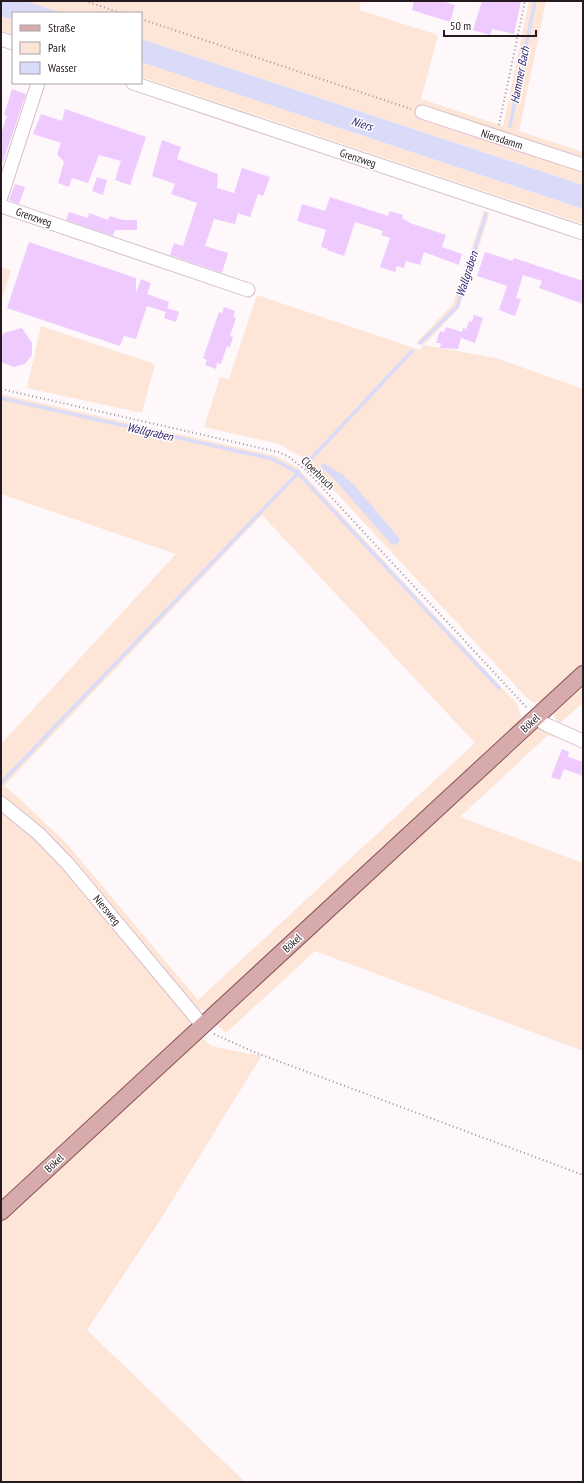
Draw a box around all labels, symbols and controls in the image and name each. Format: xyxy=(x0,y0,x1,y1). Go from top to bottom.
legend xyxy=(12,12,142,84)
scale bar xyxy=(444,12,536,38)
text: 50 m xyxy=(450,18,471,33)
text: Straße xyxy=(48,20,75,35)
text: Park xyxy=(48,40,66,55)
water label: Hammer Bach xyxy=(507,44,533,105)
text: Wasser xyxy=(48,60,78,75)
water label: Niers xyxy=(350,113,376,135)
street label: Niersdamm xyxy=(479,126,525,152)
street label: Grenzweg xyxy=(338,146,378,171)
street label: Grenzweg xyxy=(14,204,54,230)
water label: Wallgraben xyxy=(452,249,481,298)
water label: Wallgraben xyxy=(126,419,175,444)
street label: Cloerbruch xyxy=(298,453,338,493)
street label: Bökel xyxy=(517,710,543,735)
street label: Niersweg xyxy=(90,892,124,928)
street label: Bökel xyxy=(279,930,305,955)
street label: Bökel xyxy=(41,1150,67,1175)

